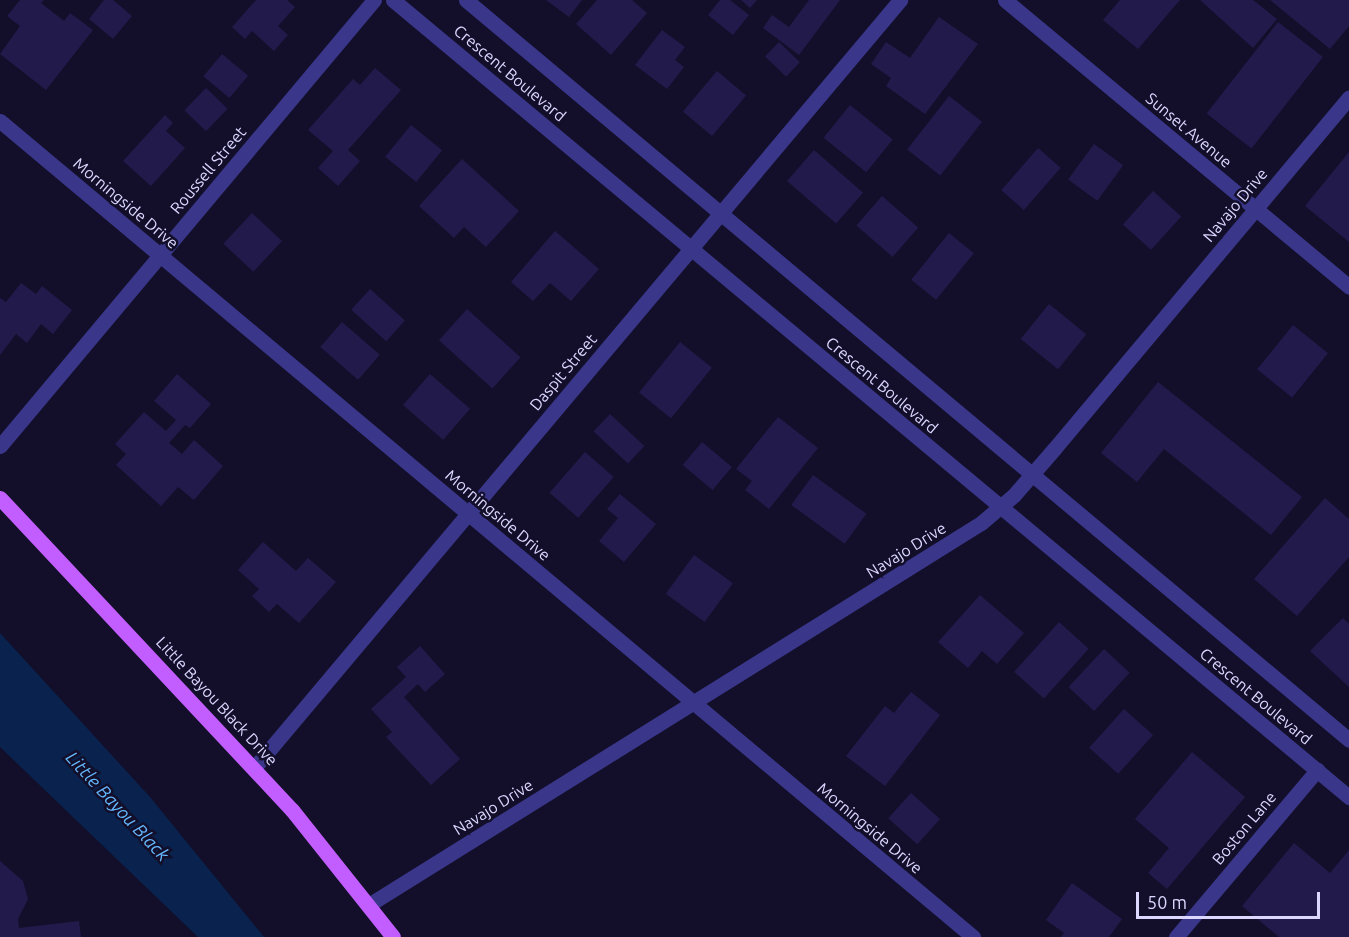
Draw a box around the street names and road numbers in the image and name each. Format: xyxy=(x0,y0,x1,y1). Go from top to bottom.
street label: Crescent Boulevard xyxy=(450,21,570,125)
street label: Sunset Avenue xyxy=(1142,88,1236,172)
street label: Roussell Street xyxy=(166,123,250,217)
street label: Morningside Drive xyxy=(70,153,182,253)
street label: Navajo Drive xyxy=(1199,164,1271,246)
street label: Daspit Street xyxy=(525,330,601,414)
street label: Crescent Boulevard xyxy=(822,333,942,437)
street label: Morningside Drive xyxy=(442,465,554,565)
street label: Navajo Drive xyxy=(863,518,949,582)
street label: Little Bayou Black Drive xyxy=(152,633,282,769)
street label: Crescent Boulevard xyxy=(1196,644,1316,748)
street label: Navajo Drive xyxy=(450,775,536,839)
street label: Morningside Drive xyxy=(814,778,926,878)
street label: Boston Lane xyxy=(1208,788,1280,868)

